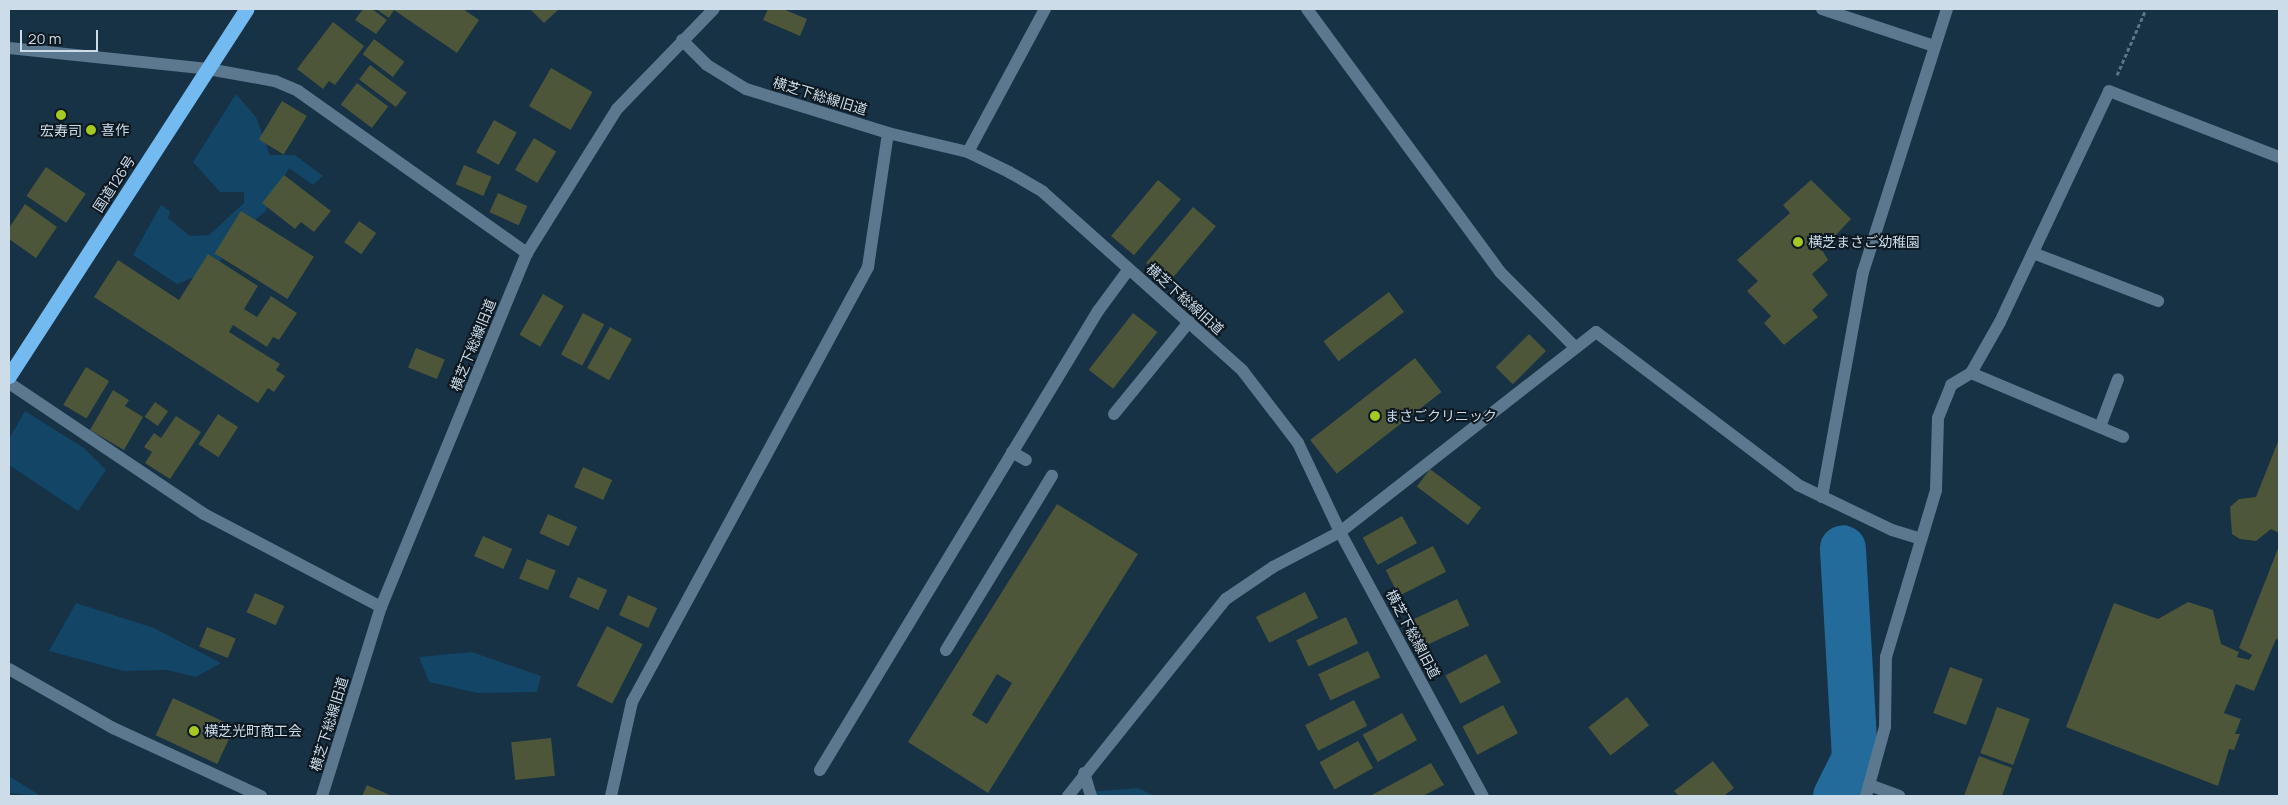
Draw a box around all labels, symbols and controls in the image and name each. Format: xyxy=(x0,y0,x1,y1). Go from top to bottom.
scale bar xyxy=(22,20,100,52)
text: 20 m xyxy=(28,28,61,49)
street label: 横芝下総線旧道 xyxy=(771,74,869,118)
marker: 宏寿司 xyxy=(55,109,67,121)
place label: 喜作 xyxy=(101,122,129,138)
place label: 宏寿司 xyxy=(40,123,82,139)
marker: 喜作 xyxy=(85,124,97,136)
street label: 国道126号 xyxy=(89,153,139,215)
place label: 横芝まさご幼稚園 xyxy=(1808,234,1920,250)
marker: 横芝まさご幼稚園 xyxy=(1792,236,1804,248)
street label: 横芝下総線旧道 xyxy=(1143,260,1227,338)
street label: 横芝下総線旧道 xyxy=(447,296,499,394)
place label: まさごクリニック xyxy=(1385,408,1497,424)
marker: まさごクリニック xyxy=(1369,410,1381,422)
street label: 横芝下総線旧道 xyxy=(1383,587,1443,681)
street label: 横芝下総線旧道 xyxy=(307,675,351,773)
place label: 横芝光町商工会 xyxy=(204,723,302,739)
marker: 横芝光町商工会 xyxy=(188,725,200,737)

